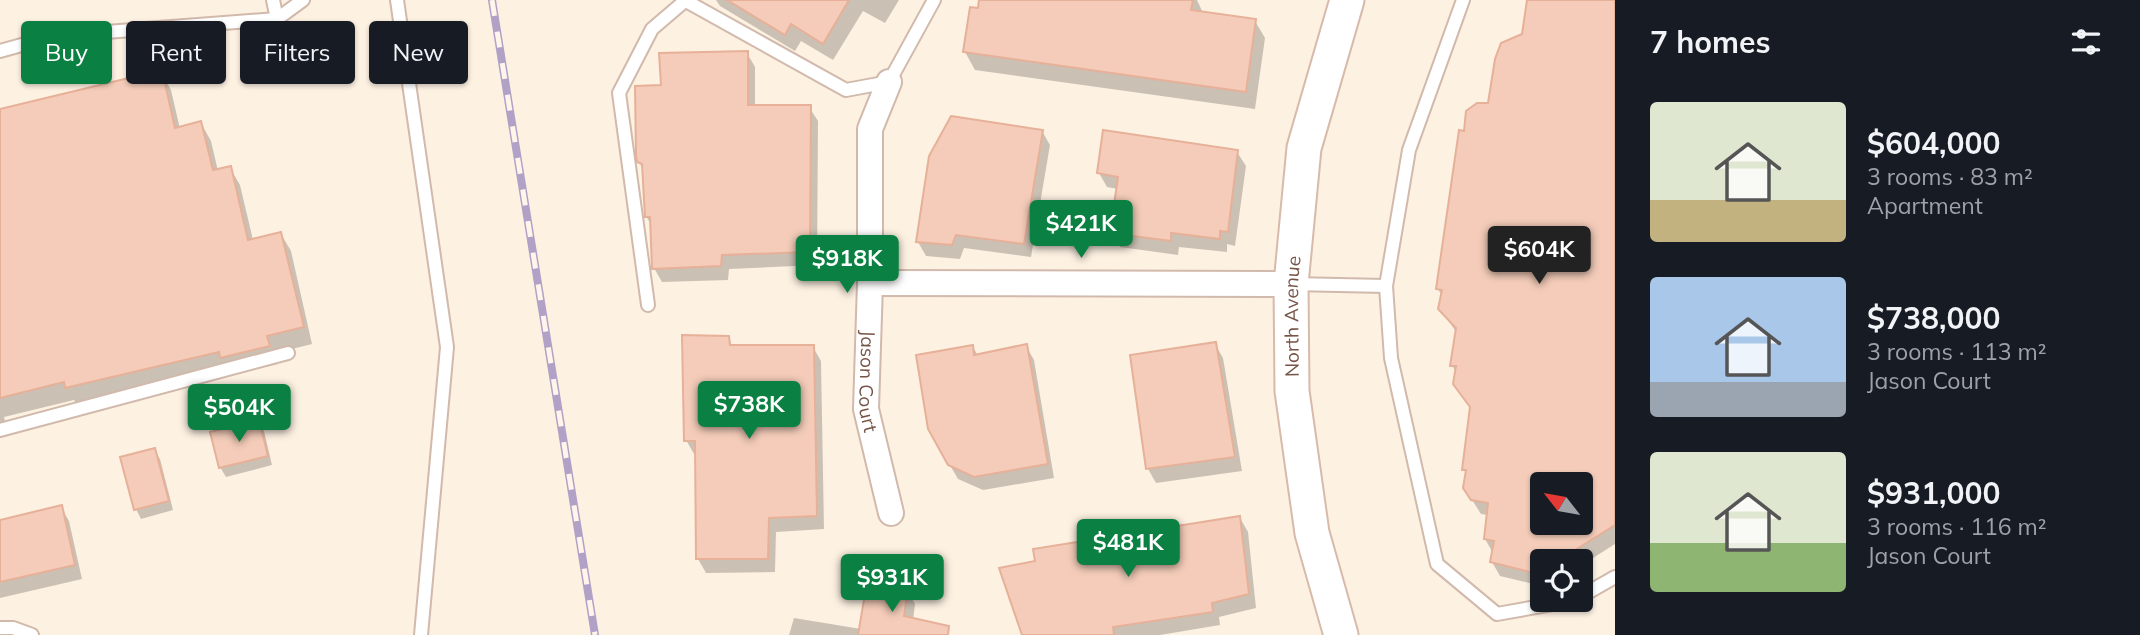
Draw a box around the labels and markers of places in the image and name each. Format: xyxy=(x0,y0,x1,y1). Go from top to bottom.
pin: $421K xyxy=(1032,201,1130,260)
pin: $604K xyxy=(1490,226,1588,286)
pin: $918K xyxy=(798,236,896,295)
pin: $738K xyxy=(700,382,798,441)
pin: $504K xyxy=(190,384,288,444)
pin: $481K xyxy=(1079,520,1177,579)
pin: $931K xyxy=(843,554,941,614)

